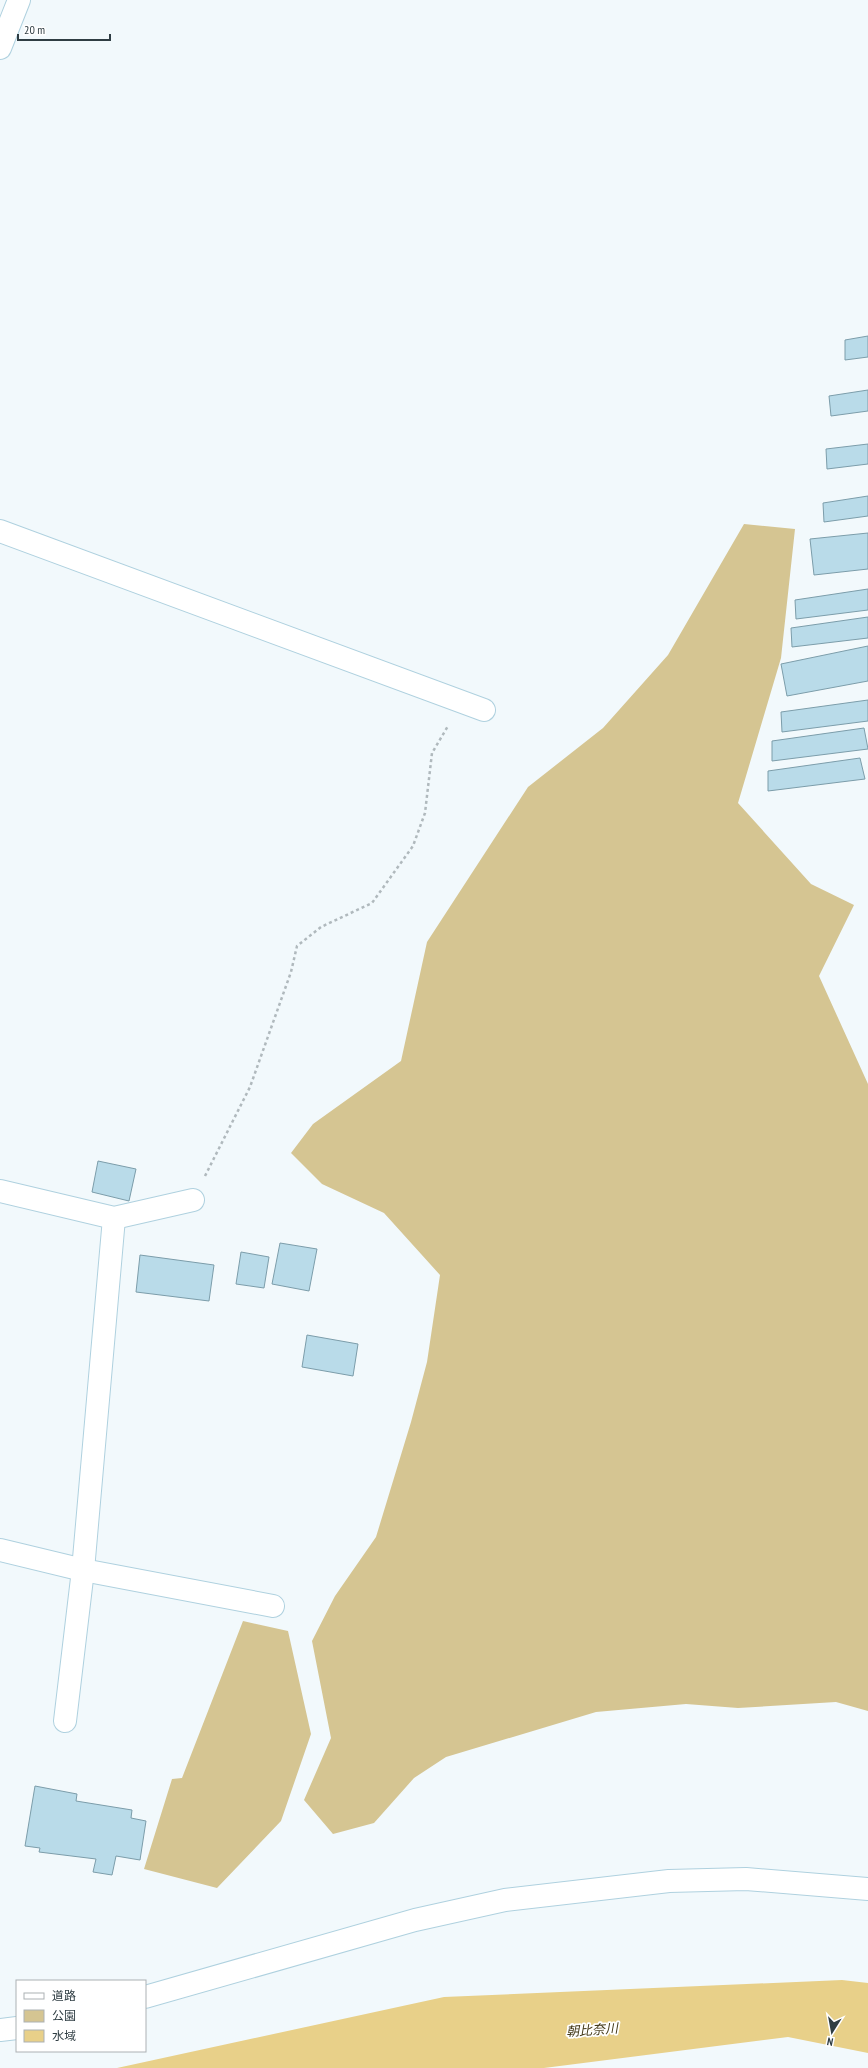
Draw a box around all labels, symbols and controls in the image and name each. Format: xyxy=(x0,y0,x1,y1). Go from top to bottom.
scale bar xyxy=(18,16,110,42)
text: 20 m xyxy=(24,22,45,37)
legend xyxy=(16,1980,146,2052)
text: 道路 xyxy=(52,1988,76,2003)
text: 公園 xyxy=(52,2008,76,2023)
north arrow xyxy=(812,2012,852,2052)
water label: 朝比奈川 xyxy=(565,2020,621,2040)
text: 水域 xyxy=(52,2028,76,2043)
text: N xyxy=(826,2034,834,2049)

